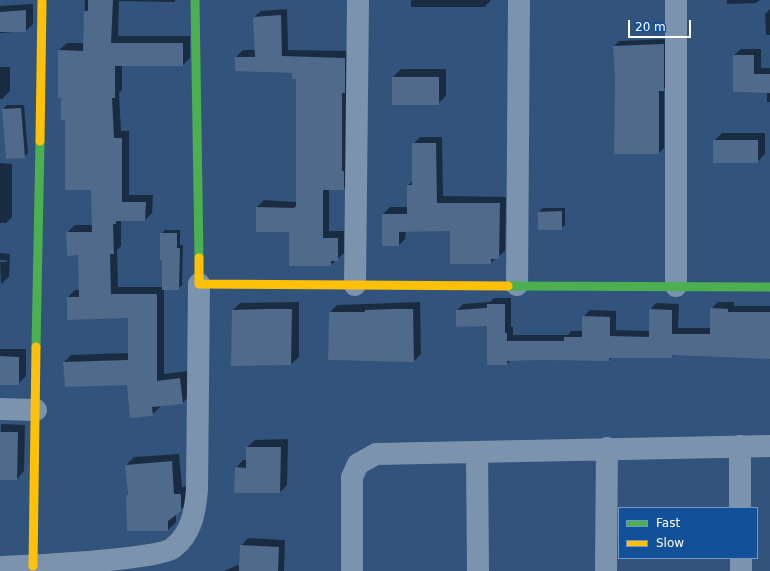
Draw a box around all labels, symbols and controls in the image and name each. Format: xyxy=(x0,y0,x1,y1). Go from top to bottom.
scale bar xyxy=(630,12,693,38)
text: 20 m xyxy=(635,20,666,34)
legend xyxy=(618,507,758,559)
text: Fast xyxy=(656,516,680,530)
text: Slow xyxy=(656,536,684,550)

